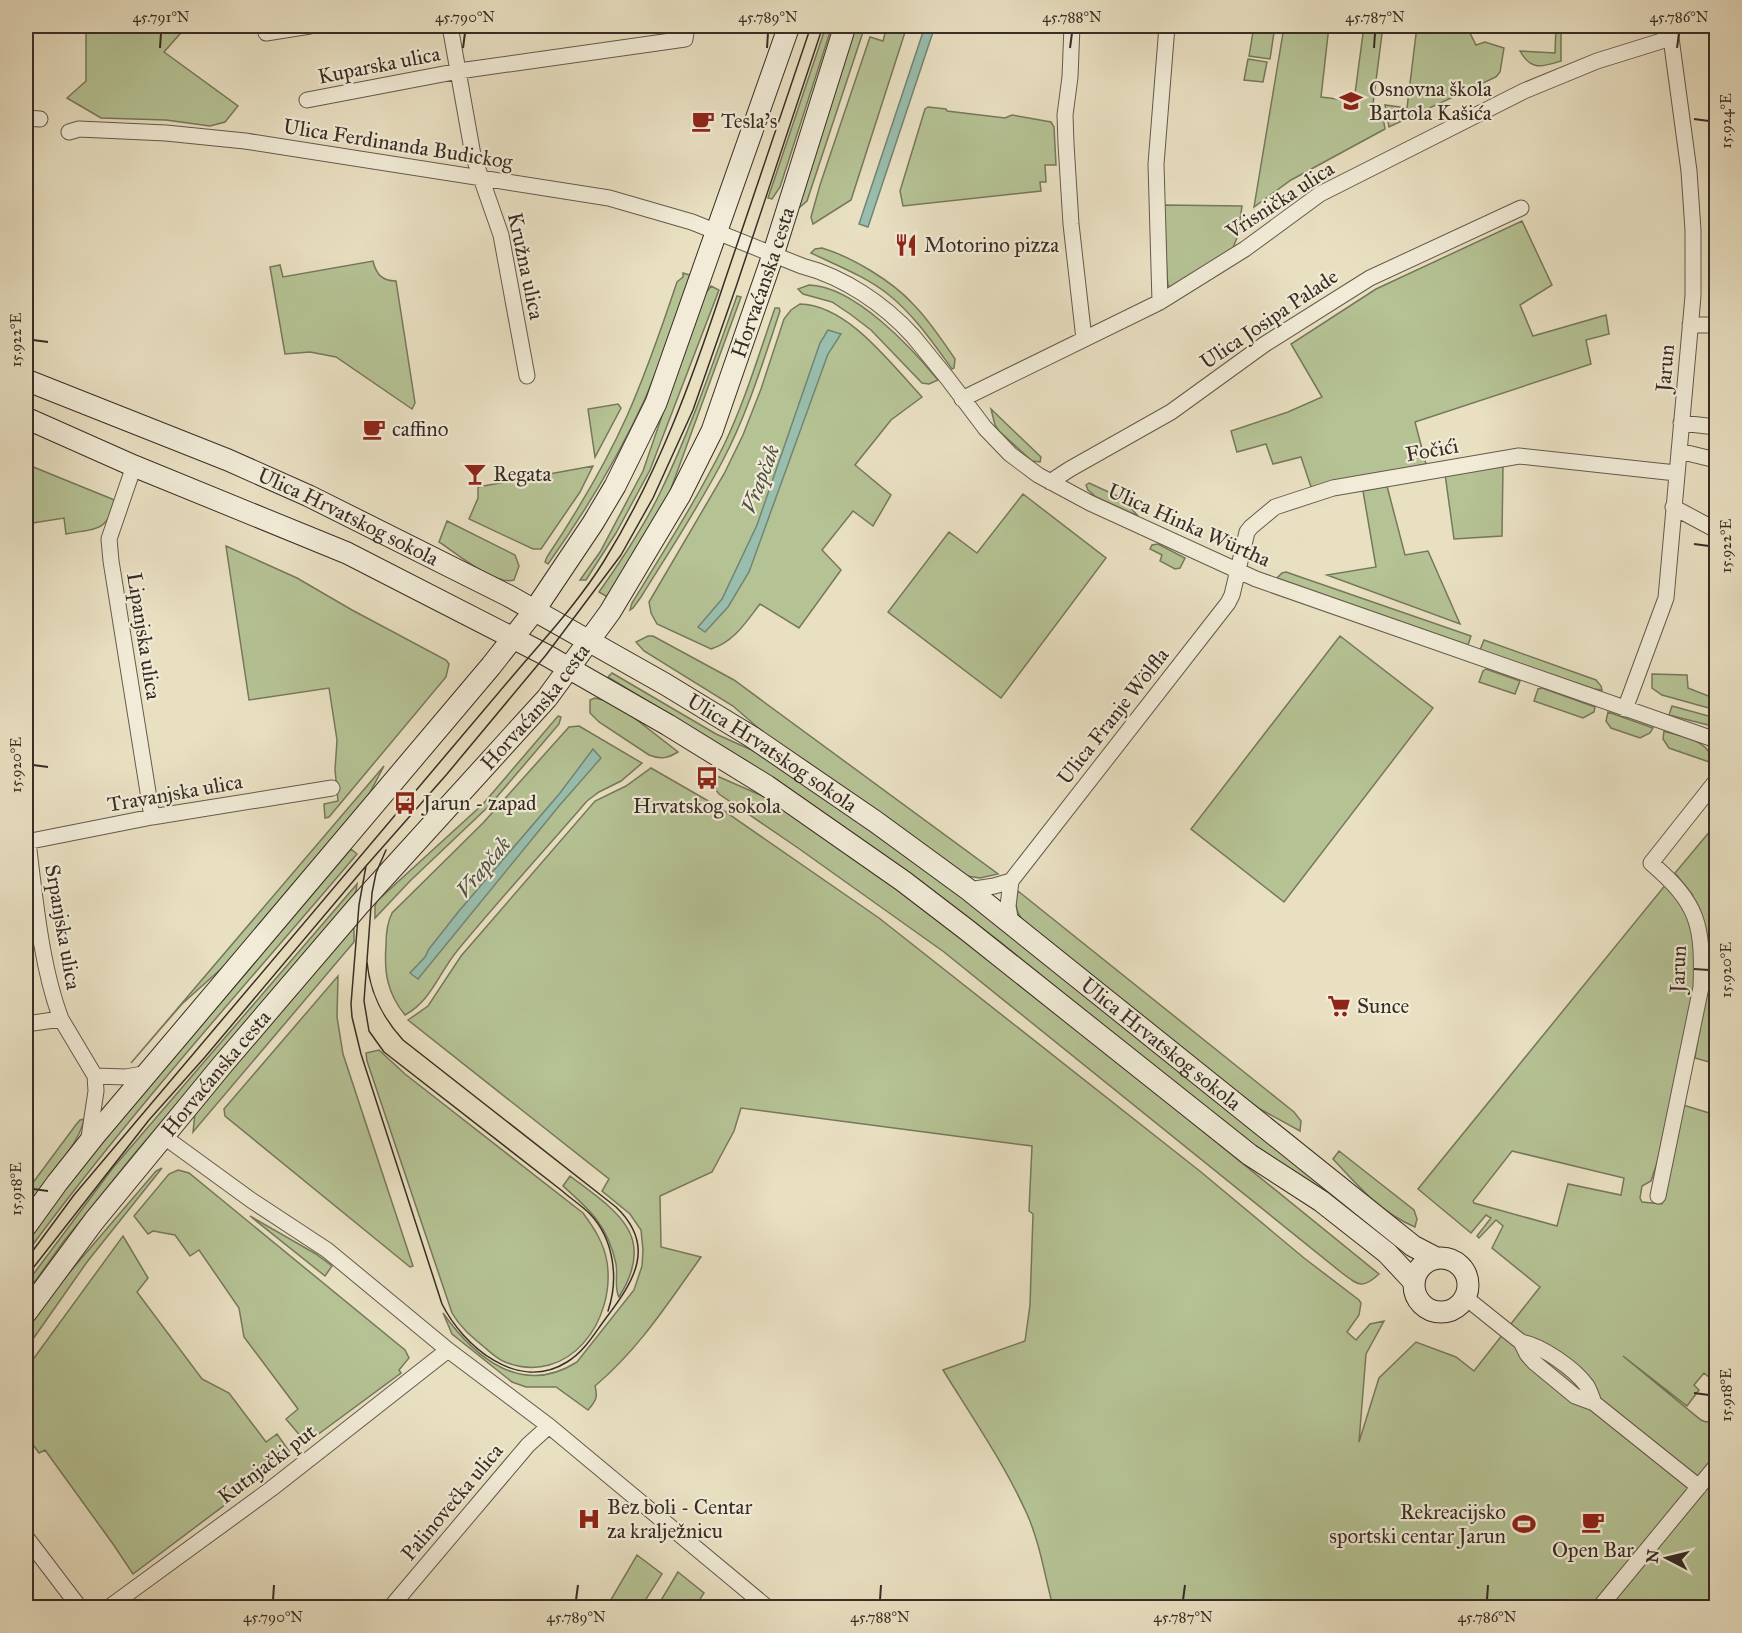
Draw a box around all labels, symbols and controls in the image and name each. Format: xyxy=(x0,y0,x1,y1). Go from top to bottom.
text: 45.791°N xyxy=(132,8,190,26)
text: 45.790°N xyxy=(435,8,495,26)
text: 45.789°N xyxy=(738,8,798,26)
text: 45.788°N xyxy=(1042,8,1102,26)
text: 45.787°N xyxy=(1345,8,1405,26)
text: 45.786°N xyxy=(1650,8,1709,26)
street label: Kuparska ulica xyxy=(316,40,442,90)
place label: Osnovna škola Bartola Kašića xyxy=(1369,76,1492,126)
school or university icon: Osnovna škola Bartola Kašića xyxy=(1338,88,1364,114)
text: 15.924°E xyxy=(1717,93,1735,149)
cafe icon: Tesla's xyxy=(690,108,716,134)
place label: Tesla's xyxy=(721,108,777,134)
street label: Ulica Ferdinanda Budickog xyxy=(281,113,515,175)
street label: Vrisnička ulica xyxy=(1220,155,1339,245)
street label: Horvaćanska cesta xyxy=(725,204,800,361)
street label: Kružna ulica xyxy=(502,210,550,322)
restaurant icon: Motorino pizza xyxy=(893,232,919,258)
place label: Motorino pizza xyxy=(924,232,1059,258)
street label: Ulica Josipa Palade xyxy=(1195,263,1343,375)
text: 15.922°E xyxy=(7,312,25,367)
street label: Jarun xyxy=(1650,343,1680,395)
cafe icon: caffino xyxy=(361,416,387,442)
place label: caffino xyxy=(392,416,449,442)
street label: Fočići xyxy=(1404,433,1461,467)
water label: Vrapčak xyxy=(735,441,785,517)
bar icon: Regata xyxy=(462,461,488,487)
place label: Regata xyxy=(493,461,551,487)
street label: Ulica Hrvatskog sokola xyxy=(253,462,443,572)
street label: Ulica Hinka Würtha xyxy=(1104,477,1275,573)
text: 15.922°E xyxy=(1717,518,1735,573)
street label: Lipanjska ulica xyxy=(121,571,167,701)
street label: Horvaćanska cesta xyxy=(475,639,595,776)
street label: Ulica Franje Wölfla xyxy=(1052,642,1175,790)
street label: Ulica Hrvatskog sokola xyxy=(681,689,861,817)
text: 15.920°E xyxy=(7,737,25,793)
bus stop icon: Hrvatskog sokola xyxy=(694,765,720,791)
street label: Travanjska ulica xyxy=(105,768,245,818)
bus stop icon: Jarun - zapad xyxy=(392,790,418,816)
place label: Jarun - zapad xyxy=(421,790,537,816)
place label: Hrvatskog sokola xyxy=(633,793,781,819)
water label: Vrapčak xyxy=(450,831,516,903)
street label: Srpanjska ulica xyxy=(39,862,87,992)
text: 15.920°E xyxy=(1717,942,1735,998)
street label: Jarun xyxy=(1664,945,1692,995)
street label: Ulica Hrvatskog sokola xyxy=(1075,972,1246,1116)
supermarket icon: Sunce xyxy=(1326,993,1352,1019)
place label: Sunce xyxy=(1357,993,1409,1019)
street label: Horvaćanska cesta xyxy=(156,1005,276,1142)
text: 15.918°E xyxy=(7,1162,25,1216)
text: 15.918°E xyxy=(1717,1368,1735,1422)
street label: Kutnjački put xyxy=(213,1418,322,1509)
street label: Palinovečka ulica xyxy=(396,1438,509,1566)
place label: Bez boli - Centar za kralježnicu xyxy=(607,1494,752,1544)
place label: Rekreacijsko sportski centar Jarun xyxy=(1329,1499,1506,1549)
hospital icon: Bez boli - Centar za kralježnicu xyxy=(576,1506,602,1532)
cafe icon: Open Bar xyxy=(1580,1509,1606,1535)
sports icon: Rekreacijsko sportski centar Jarun xyxy=(1511,1511,1537,1537)
north arrow xyxy=(1637,1528,1697,1588)
place label: Open Bar xyxy=(1552,1537,1634,1563)
text: N xyxy=(1642,1548,1663,1564)
text: 45.790°N xyxy=(243,1608,303,1626)
text: 45.789°N xyxy=(546,1608,606,1626)
text: 45.788°N xyxy=(850,1608,910,1626)
text: 45.787°N xyxy=(1153,1608,1213,1626)
text: 45.786°N xyxy=(1458,1608,1517,1626)

